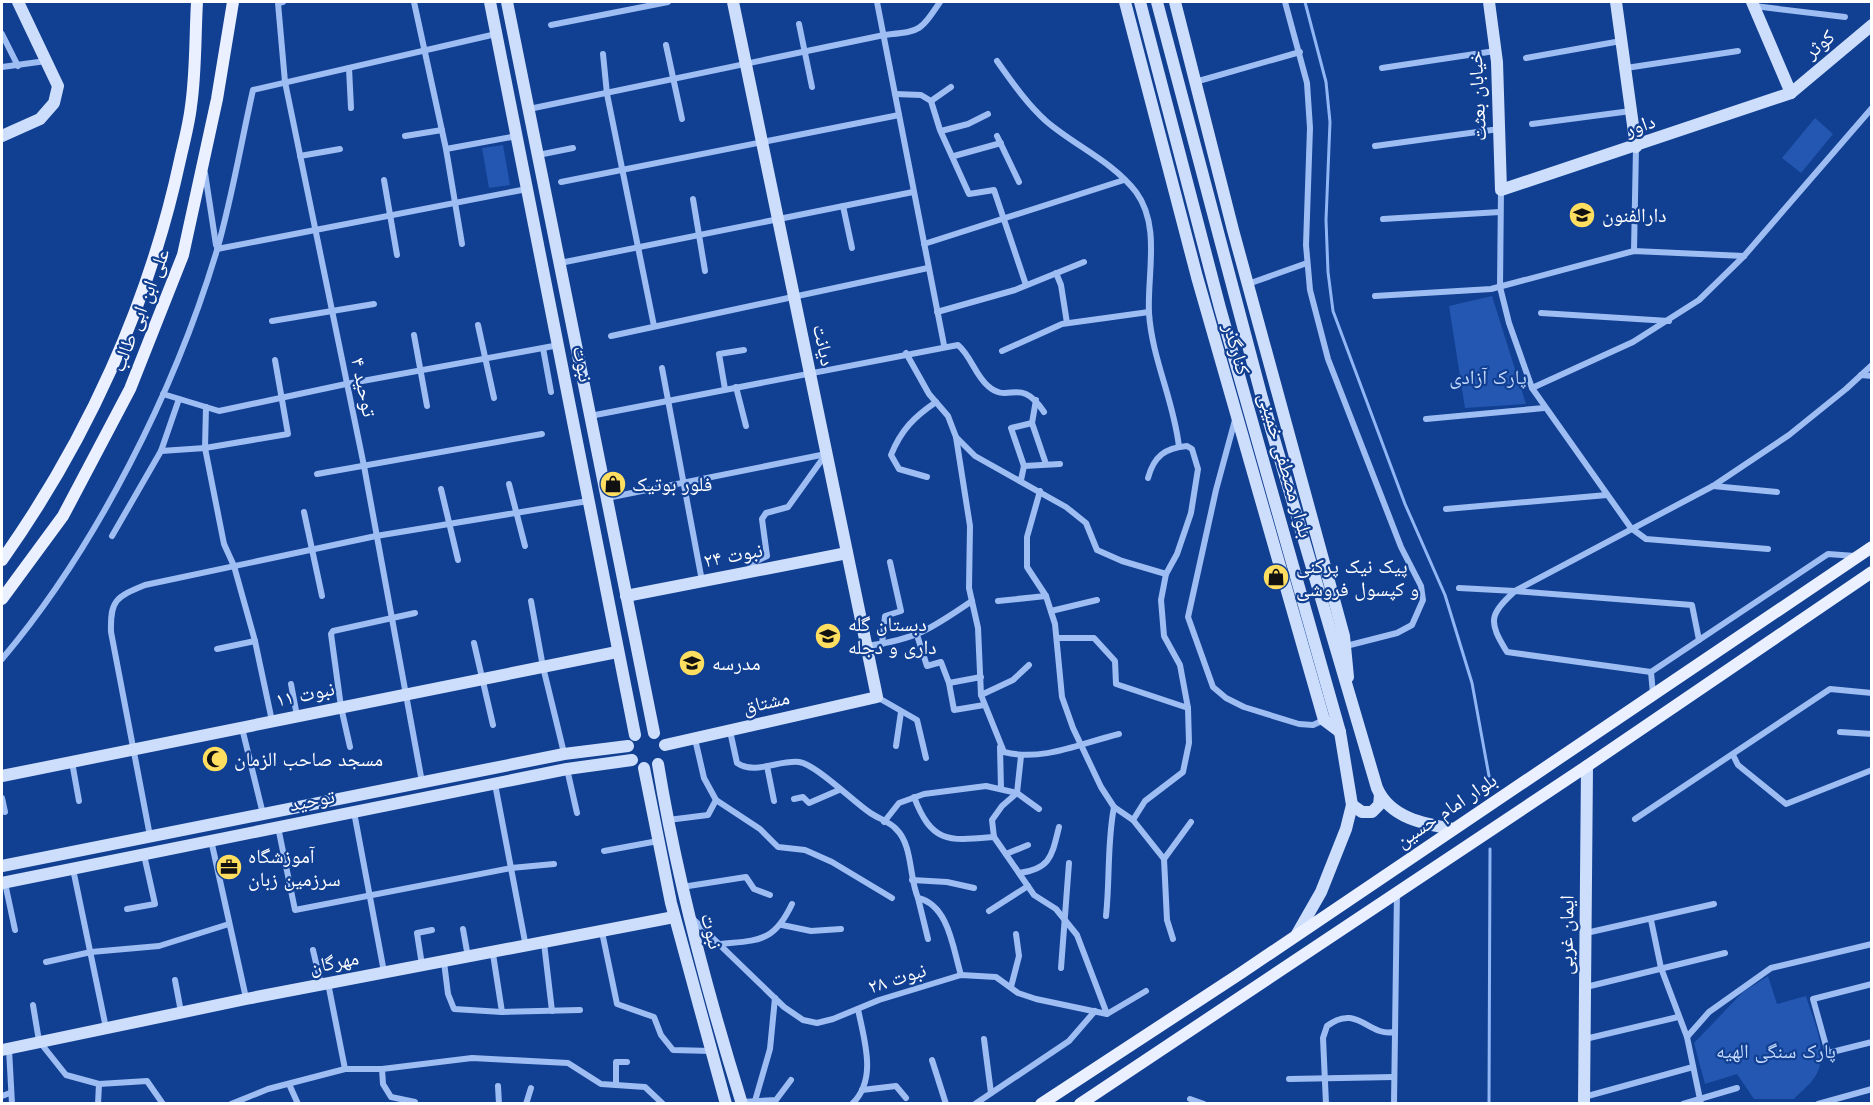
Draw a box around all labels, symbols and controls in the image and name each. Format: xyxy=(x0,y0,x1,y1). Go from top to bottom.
street label: کوثر xyxy=(1799,25,1839,64)
street label: خیابان بعثت xyxy=(1464,50,1491,142)
street label: داور xyxy=(1621,110,1658,141)
school or university icon: دارالفنون xyxy=(1567,200,1597,230)
place label: دارالفنون xyxy=(1602,204,1666,227)
street label: علی ابن ابی طالب xyxy=(106,245,175,375)
street label: کنارگذر xyxy=(1219,320,1255,377)
street label: دیانت xyxy=(809,322,839,368)
street label: نبوت xyxy=(568,344,597,384)
street label: توحید ۴ xyxy=(347,355,381,419)
park label: پارک آزادی xyxy=(1449,366,1527,389)
street label: بلوار مصطفی خمینی xyxy=(1254,390,1317,540)
shop icon: فلور بوتیک xyxy=(598,469,628,499)
place label: فلور بوتیک xyxy=(632,473,712,496)
street label: نبوت ۲۴ xyxy=(702,539,765,572)
place label: پیک نیک پرکنی و کپسول فروشی xyxy=(1296,555,1419,601)
shop icon: پیک نیک پرکنی و کپسول فروشی xyxy=(1261,562,1291,592)
place label: دبستان گله داری و دجله xyxy=(848,613,937,659)
school or university icon: دبستان گله داری و دجله xyxy=(813,621,843,651)
school or university icon: مدرسه xyxy=(677,648,707,678)
place label: مدرسه xyxy=(712,652,761,674)
street label: نبوت ۱۱ xyxy=(274,677,337,712)
street label: مشتاق xyxy=(740,686,792,719)
mosque icon: مسجد صاحب الزمان xyxy=(200,744,230,774)
place label: مسجد صاحب الزمان xyxy=(234,748,383,771)
street label: بلوار امام حسین xyxy=(1391,768,1502,854)
street label: توحید xyxy=(288,785,337,815)
place label: آموزشگاه سرزمین زبان xyxy=(248,845,341,891)
office icon: آموزشگاه سرزمین زبان xyxy=(214,852,244,882)
street label: ایمان غربی xyxy=(1554,895,1579,975)
street label: نبوت xyxy=(696,911,727,951)
street label: مهرگان xyxy=(307,946,361,979)
street label: نبوت ۲۸ xyxy=(865,958,929,998)
park label: پارک سنگی الهیه xyxy=(1716,1040,1836,1063)

